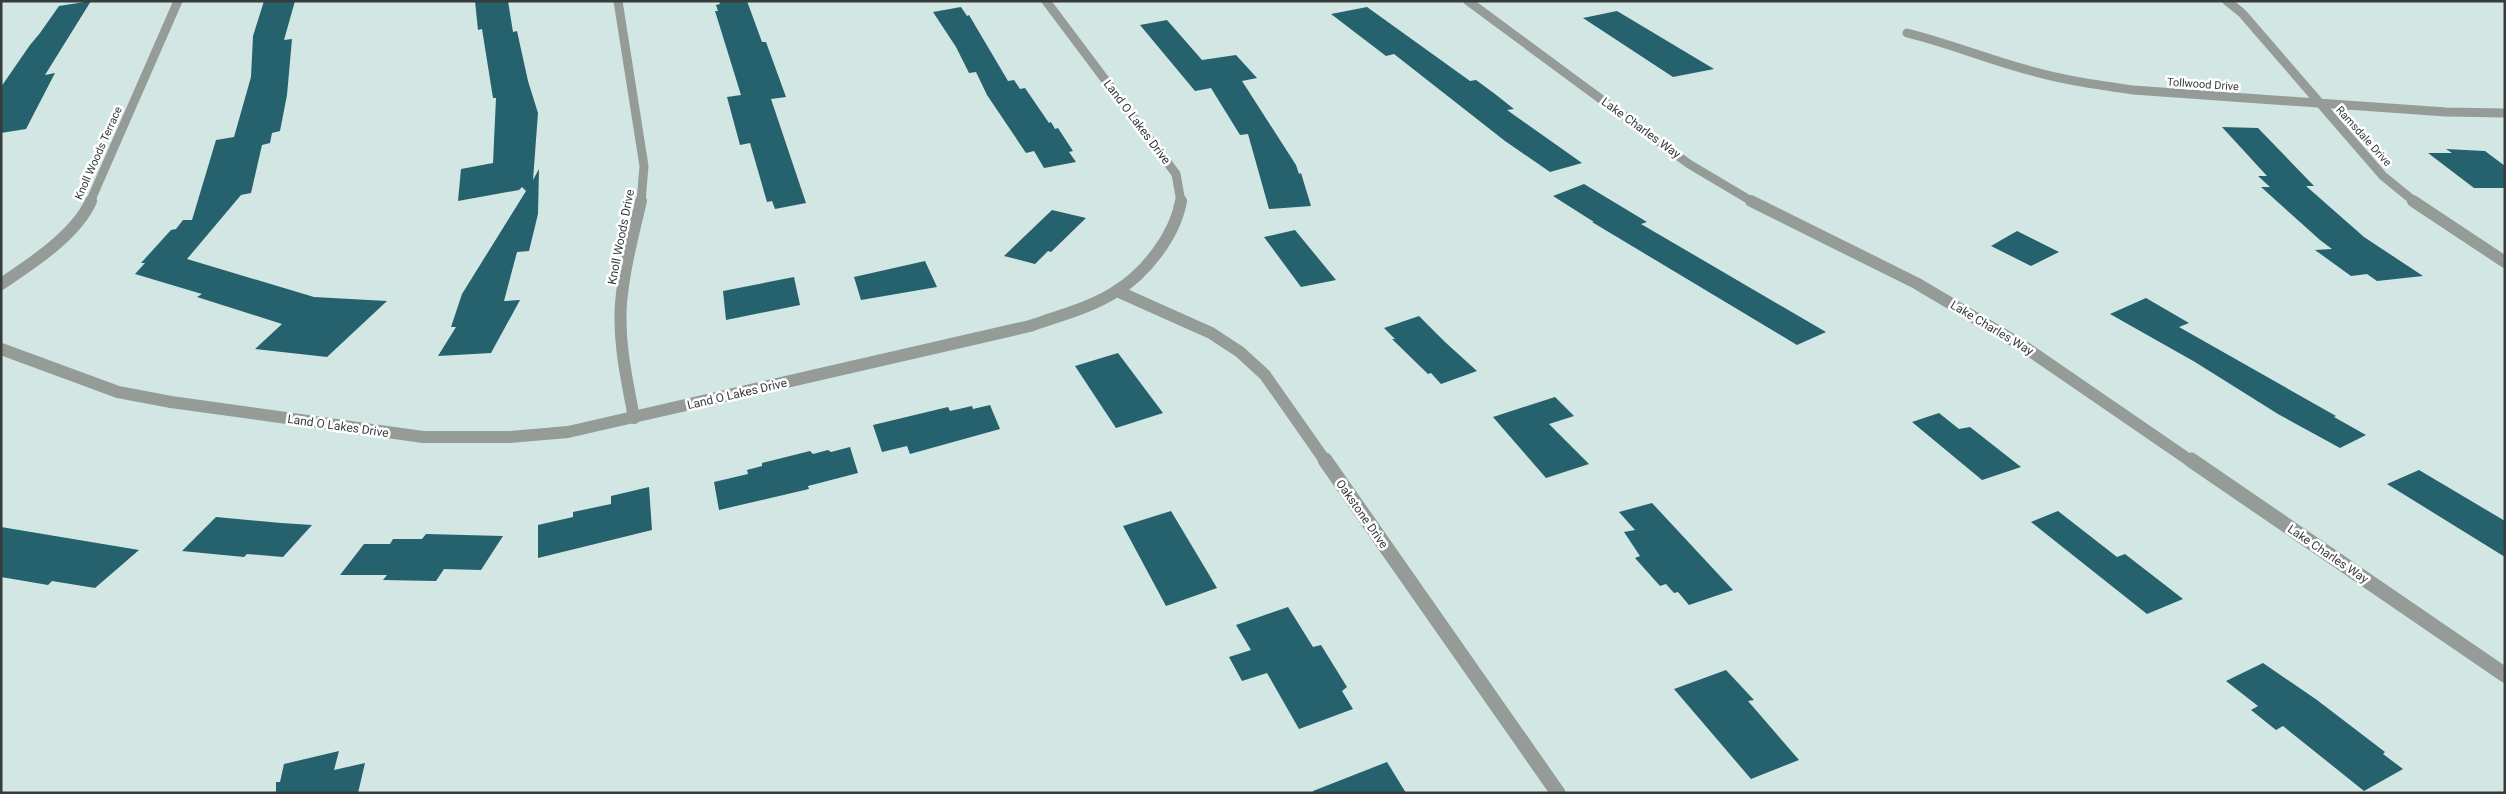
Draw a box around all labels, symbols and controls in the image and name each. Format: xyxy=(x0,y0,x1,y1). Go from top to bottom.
street label: Tollwood Drive xyxy=(2167,75,2240,94)
street label: Land O Lakes Drive xyxy=(1101,77,1173,167)
street label: Lake Charles Way xyxy=(1599,95,1684,162)
street label: Ramsdale Drive xyxy=(2333,104,2394,169)
street label: Knoll Woods Terrace xyxy=(72,105,125,202)
street label: Knoll Woods Drive xyxy=(605,188,637,286)
street label: Lake Charles Way xyxy=(1948,298,2036,358)
street label: Land O Lakes Drive xyxy=(686,376,788,412)
street label: Land O Lakes Drive xyxy=(286,412,390,440)
street label: Oakstone Drive xyxy=(1333,477,1391,551)
street label: Lake Charles Way xyxy=(2285,522,2371,586)

